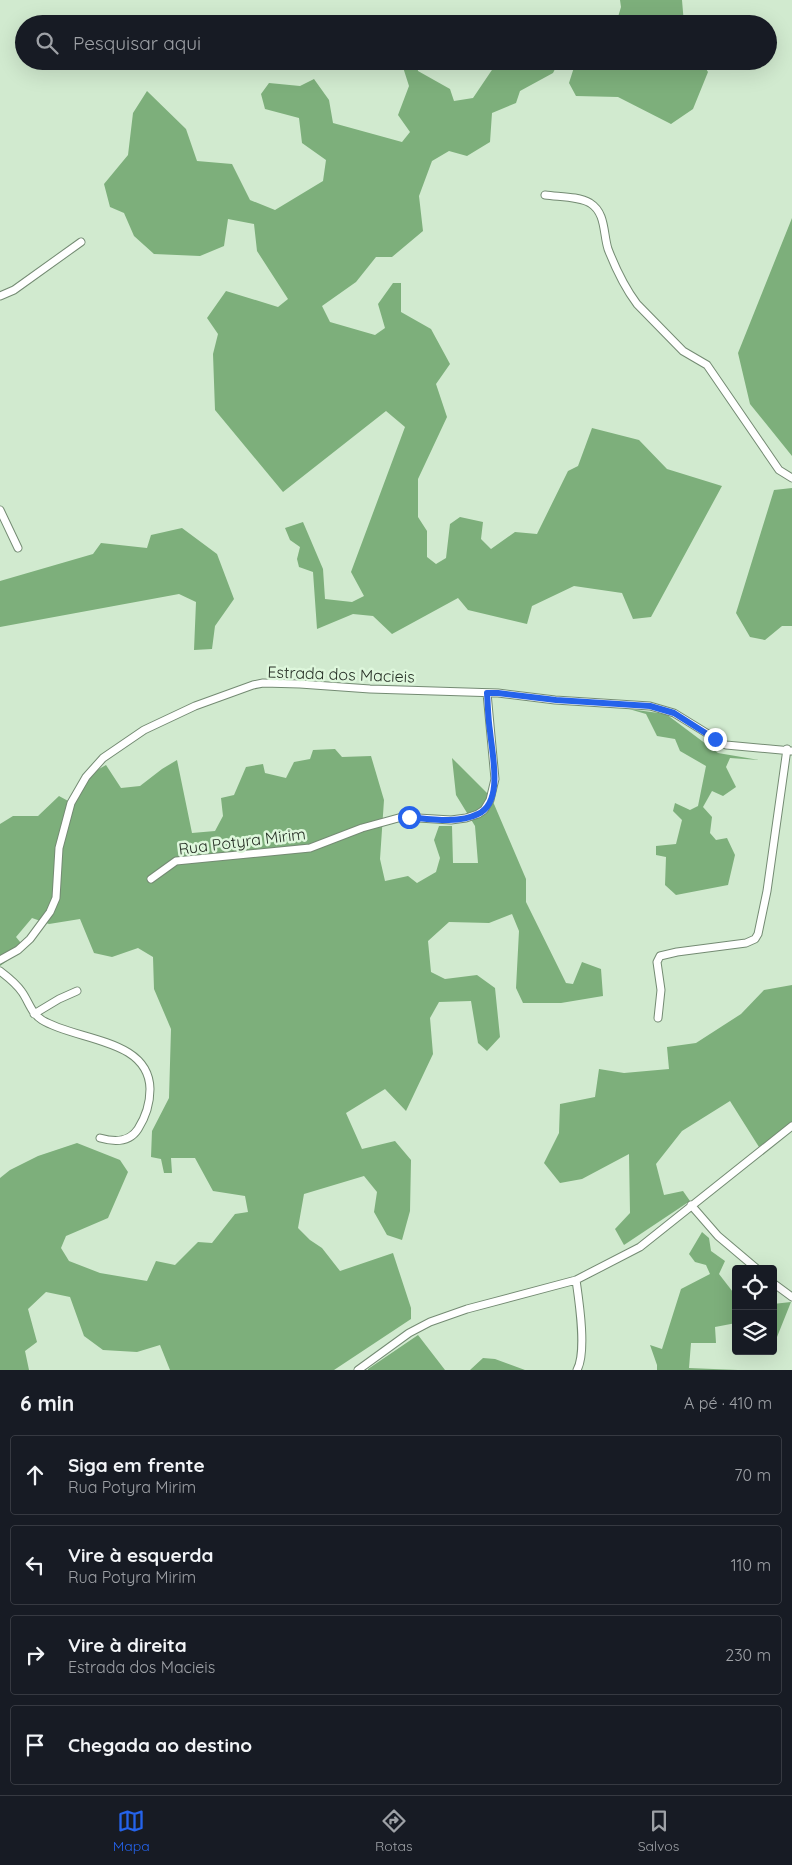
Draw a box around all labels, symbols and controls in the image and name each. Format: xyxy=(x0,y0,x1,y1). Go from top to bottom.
search box xyxy=(15,15,777,70)
icon: search xyxy=(33,29,61,57)
text: Pesquisar aqui xyxy=(73,31,201,55)
street label: Estrada dos Macieis xyxy=(267,661,415,687)
route end xyxy=(704,728,727,751)
route start xyxy=(398,806,421,829)
street label: Rua Potyra Mirim xyxy=(177,823,307,859)
map controls xyxy=(732,1265,777,1355)
button: locate xyxy=(732,1265,777,1310)
button: layers xyxy=(732,1310,777,1355)
text: 6 min xyxy=(20,1390,74,1416)
text: A pé · 410 m xyxy=(684,1393,772,1413)
text: Siga em frente xyxy=(68,1453,205,1477)
icon: ahead xyxy=(21,1461,49,1489)
text: 70 m xyxy=(734,1465,771,1485)
text: Rua Potyra Mirim xyxy=(68,1477,196,1497)
text: Vire à esquerda xyxy=(68,1543,213,1567)
icon: left xyxy=(21,1551,49,1579)
text: 110 m xyxy=(731,1555,771,1575)
text: Rua Potyra Mirim xyxy=(68,1567,196,1587)
text: Vire à direita xyxy=(68,1633,187,1657)
icon: right xyxy=(21,1641,49,1669)
text: 230 m xyxy=(725,1645,771,1665)
text: Estrada dos Macieis xyxy=(68,1657,215,1677)
icon: arrive xyxy=(21,1731,49,1759)
text: Chegada ao destino xyxy=(68,1733,252,1757)
tab: Mapa xyxy=(113,1807,150,1855)
tab: Rotas xyxy=(375,1807,412,1855)
tab: Salvos xyxy=(638,1807,679,1855)

